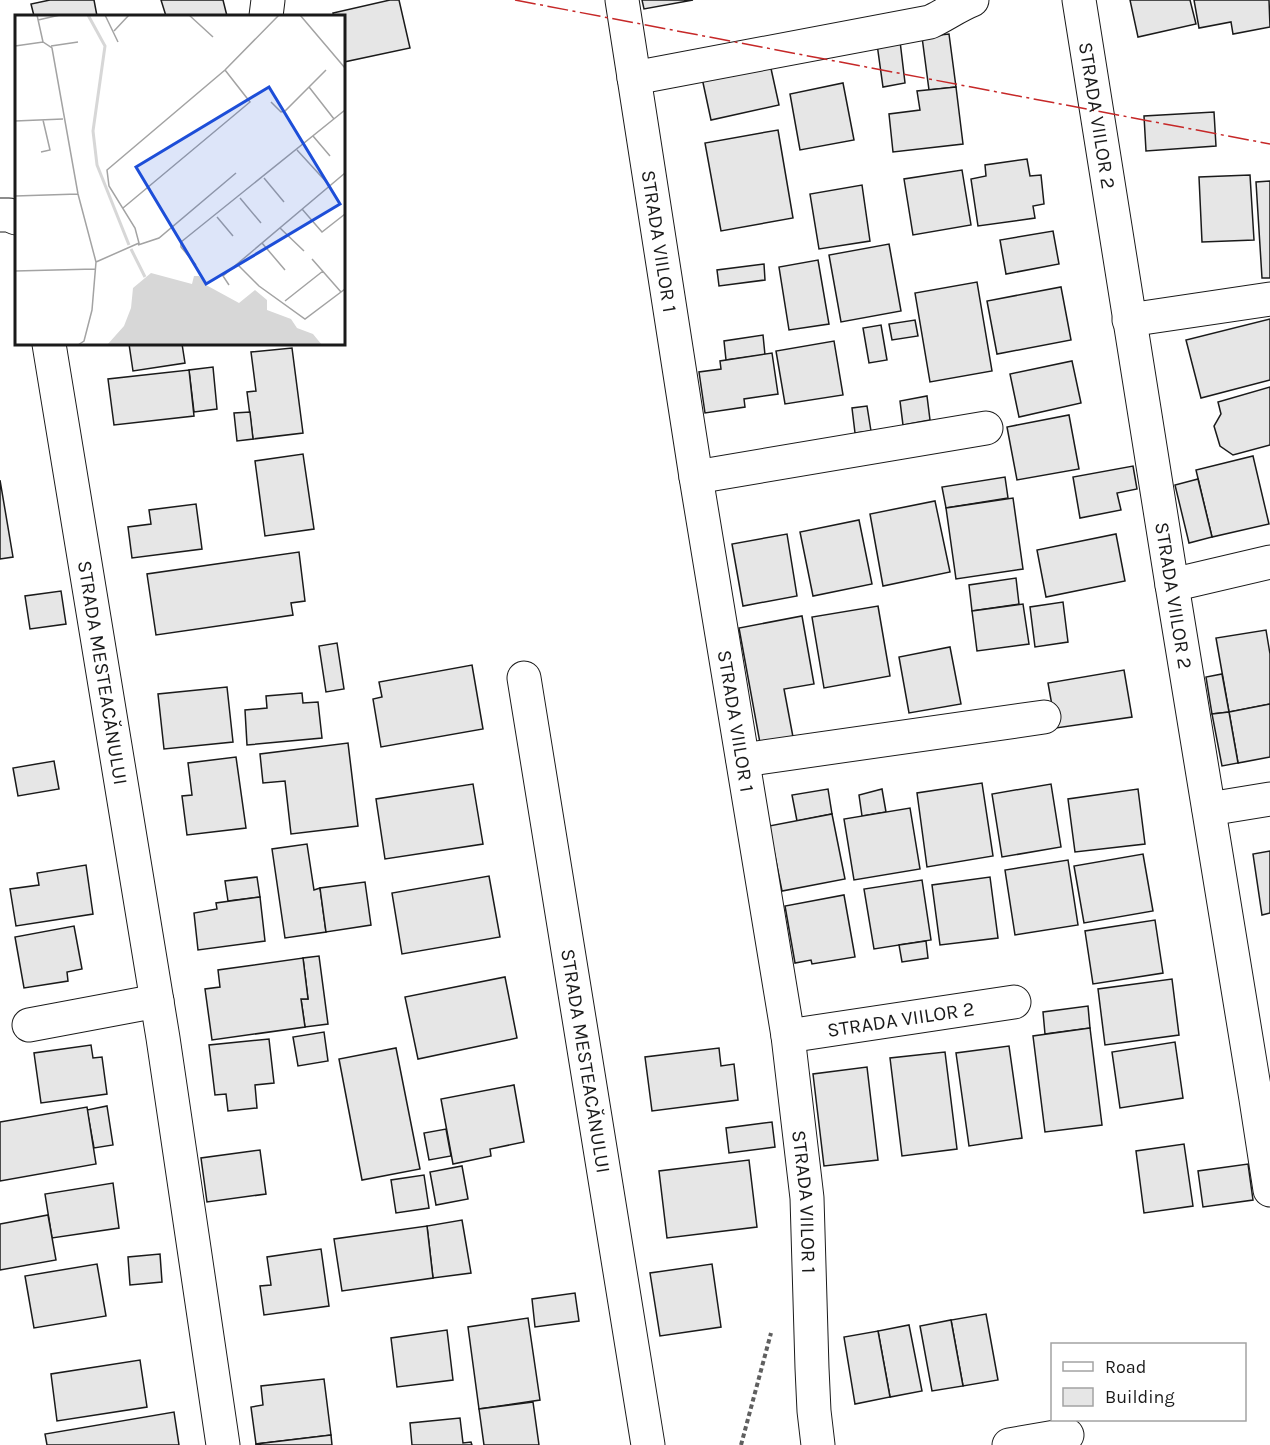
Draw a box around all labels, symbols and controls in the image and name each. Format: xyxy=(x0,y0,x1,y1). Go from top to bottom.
inset map xyxy=(15,15,345,345)
street label: STRADA VIILOR 2 xyxy=(1074,40,1120,191)
street label: STRADA VIILOR 1 xyxy=(637,168,682,314)
street label: STRADA VIILOR 2 xyxy=(1151,520,1197,671)
street label: STRADA MESTEACĂNULUI xyxy=(73,559,133,786)
street label: STRADA VIILOR 1 xyxy=(713,648,759,794)
street label: STRADA MESTEACĂNULUI xyxy=(556,947,615,1175)
street label: STRADA VIILOR 2 xyxy=(826,997,976,1041)
street label: STRADA VIILOR 1 xyxy=(788,1129,821,1274)
legend xyxy=(1051,1343,1246,1421)
text: Road xyxy=(1105,1356,1146,1378)
text: Building xyxy=(1105,1386,1175,1408)

